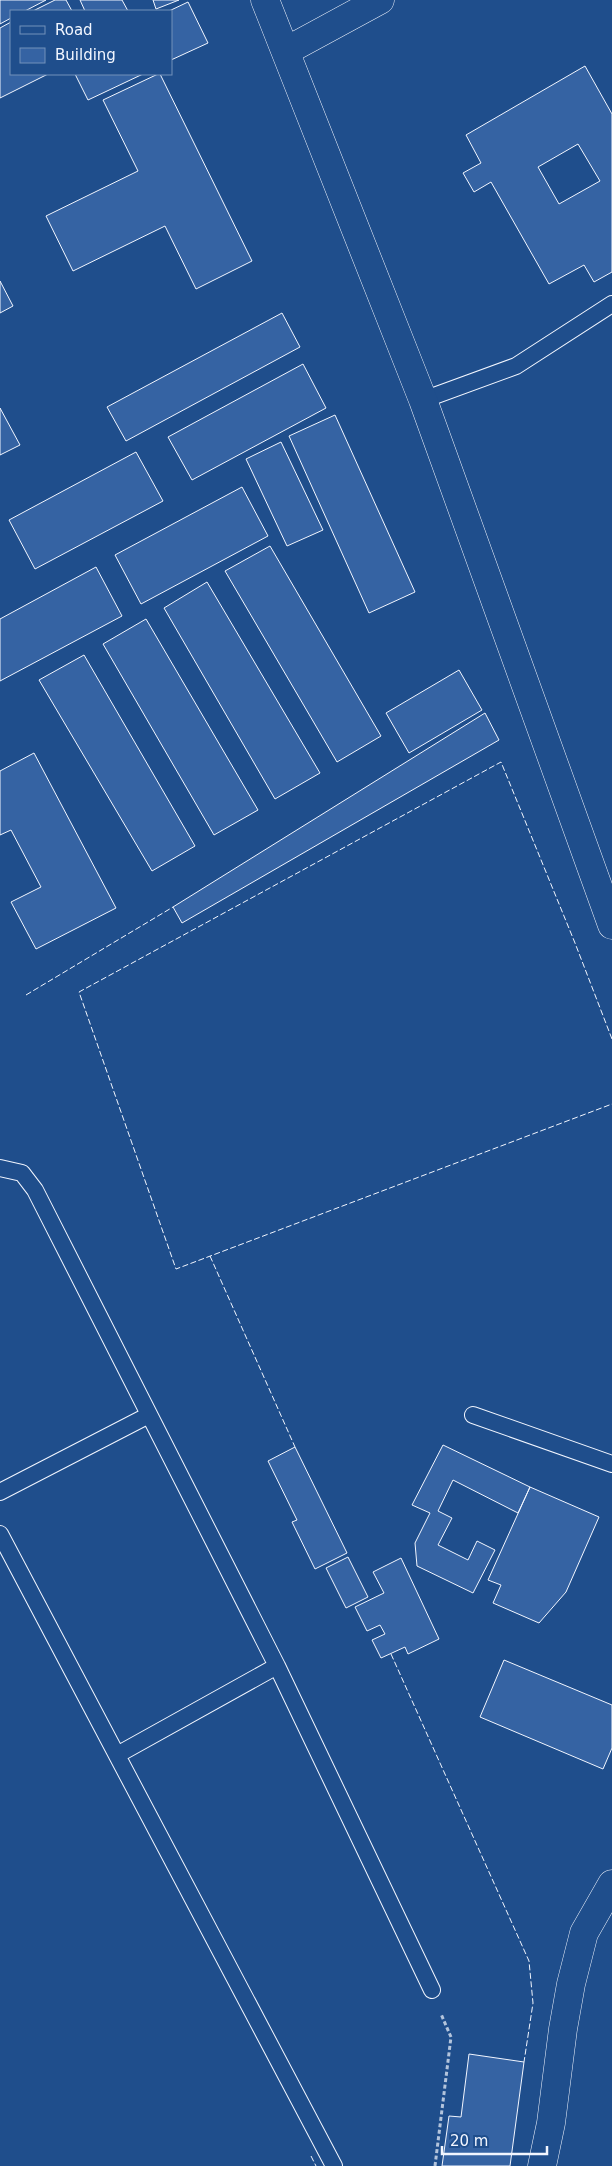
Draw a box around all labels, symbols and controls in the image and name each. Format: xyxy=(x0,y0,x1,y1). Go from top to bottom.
legend xyxy=(10,10,172,75)
text: Road xyxy=(55,21,93,39)
text: Building xyxy=(55,46,116,64)
scale bar xyxy=(442,2124,547,2156)
text: 20 m xyxy=(450,2132,488,2150)

